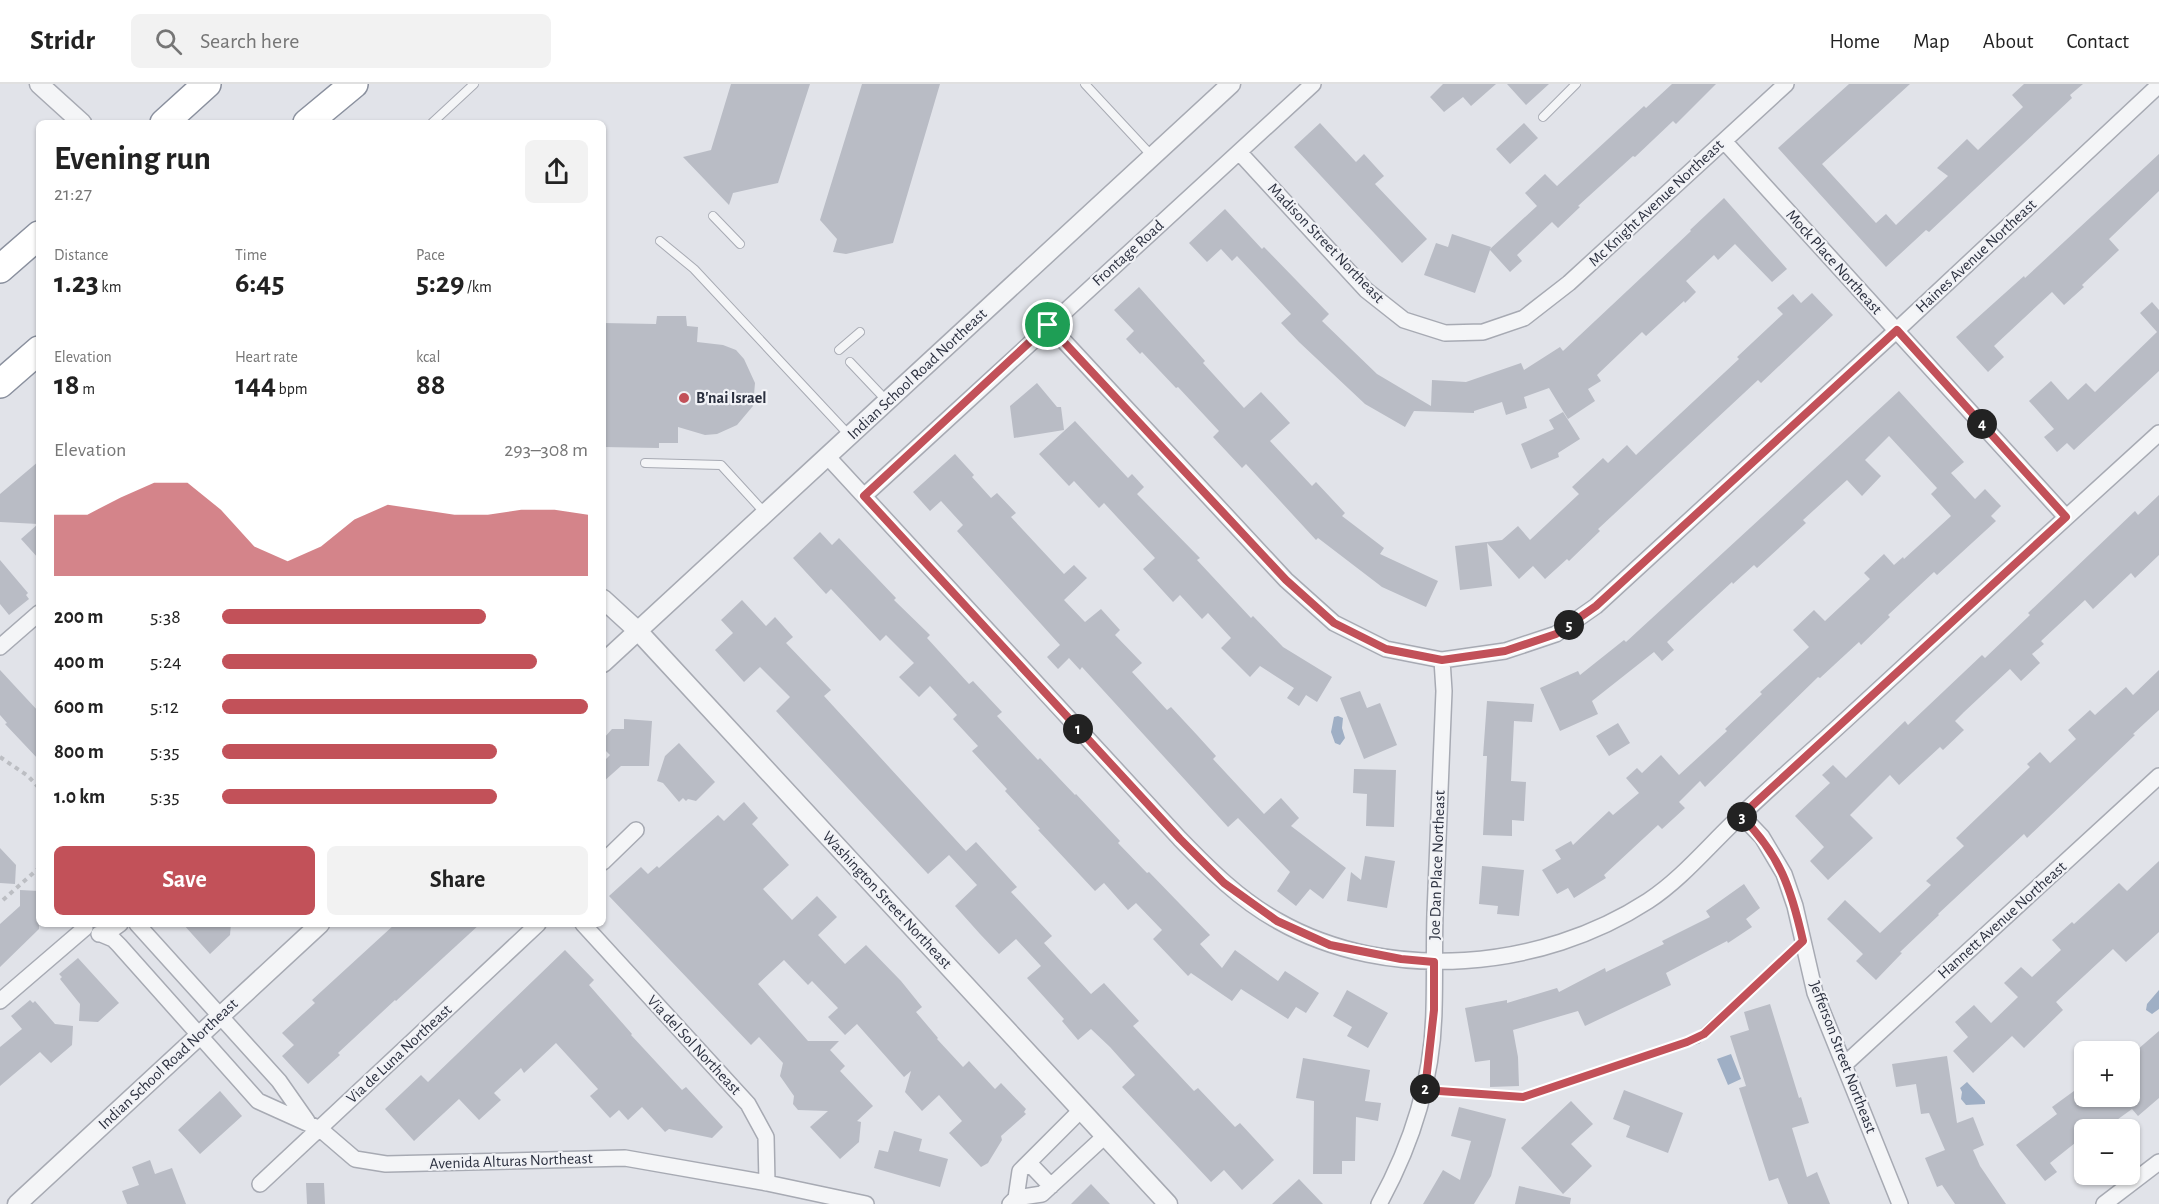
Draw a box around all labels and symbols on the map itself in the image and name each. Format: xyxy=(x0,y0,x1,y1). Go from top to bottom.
street label: Mc Knight Avenue Northeast xyxy=(1586,137,1726,269)
street label: Madison Street Northeast xyxy=(1265,180,1387,306)
street label: Haines Avenue Northeast xyxy=(1913,196,2039,316)
street label: Mock Place Northeast xyxy=(1783,207,1885,317)
street label: Frontage Road xyxy=(1089,217,1167,289)
pin xyxy=(1022,299,1073,350)
street label: Indian School Road Northeast xyxy=(844,305,990,443)
place label: B'nai Israel xyxy=(696,390,766,406)
marker: B'nai Israel xyxy=(677,391,691,405)
pin: 4 xyxy=(1967,409,1997,439)
pin: 5 xyxy=(1554,610,1584,640)
pin: 1 xyxy=(1063,714,1093,744)
street label: Joe Dan Place Northeast xyxy=(1426,790,1448,940)
pin: 3 xyxy=(1727,802,1757,832)
street label: Washington Street Northeast xyxy=(819,828,955,972)
street label: Hannett Avenue Northeast xyxy=(1935,858,2069,982)
street label: Jefferson Street Northeast xyxy=(1807,979,1879,1135)
street label: Via del Sol Northeast xyxy=(644,992,744,1098)
street label: Indian School Road Northeast xyxy=(95,995,241,1133)
street label: Via de Luna Northeast xyxy=(343,1001,455,1107)
pin: 2 xyxy=(1410,1074,1440,1104)
street label: Avenida Alturas Northeast xyxy=(429,1150,593,1172)

